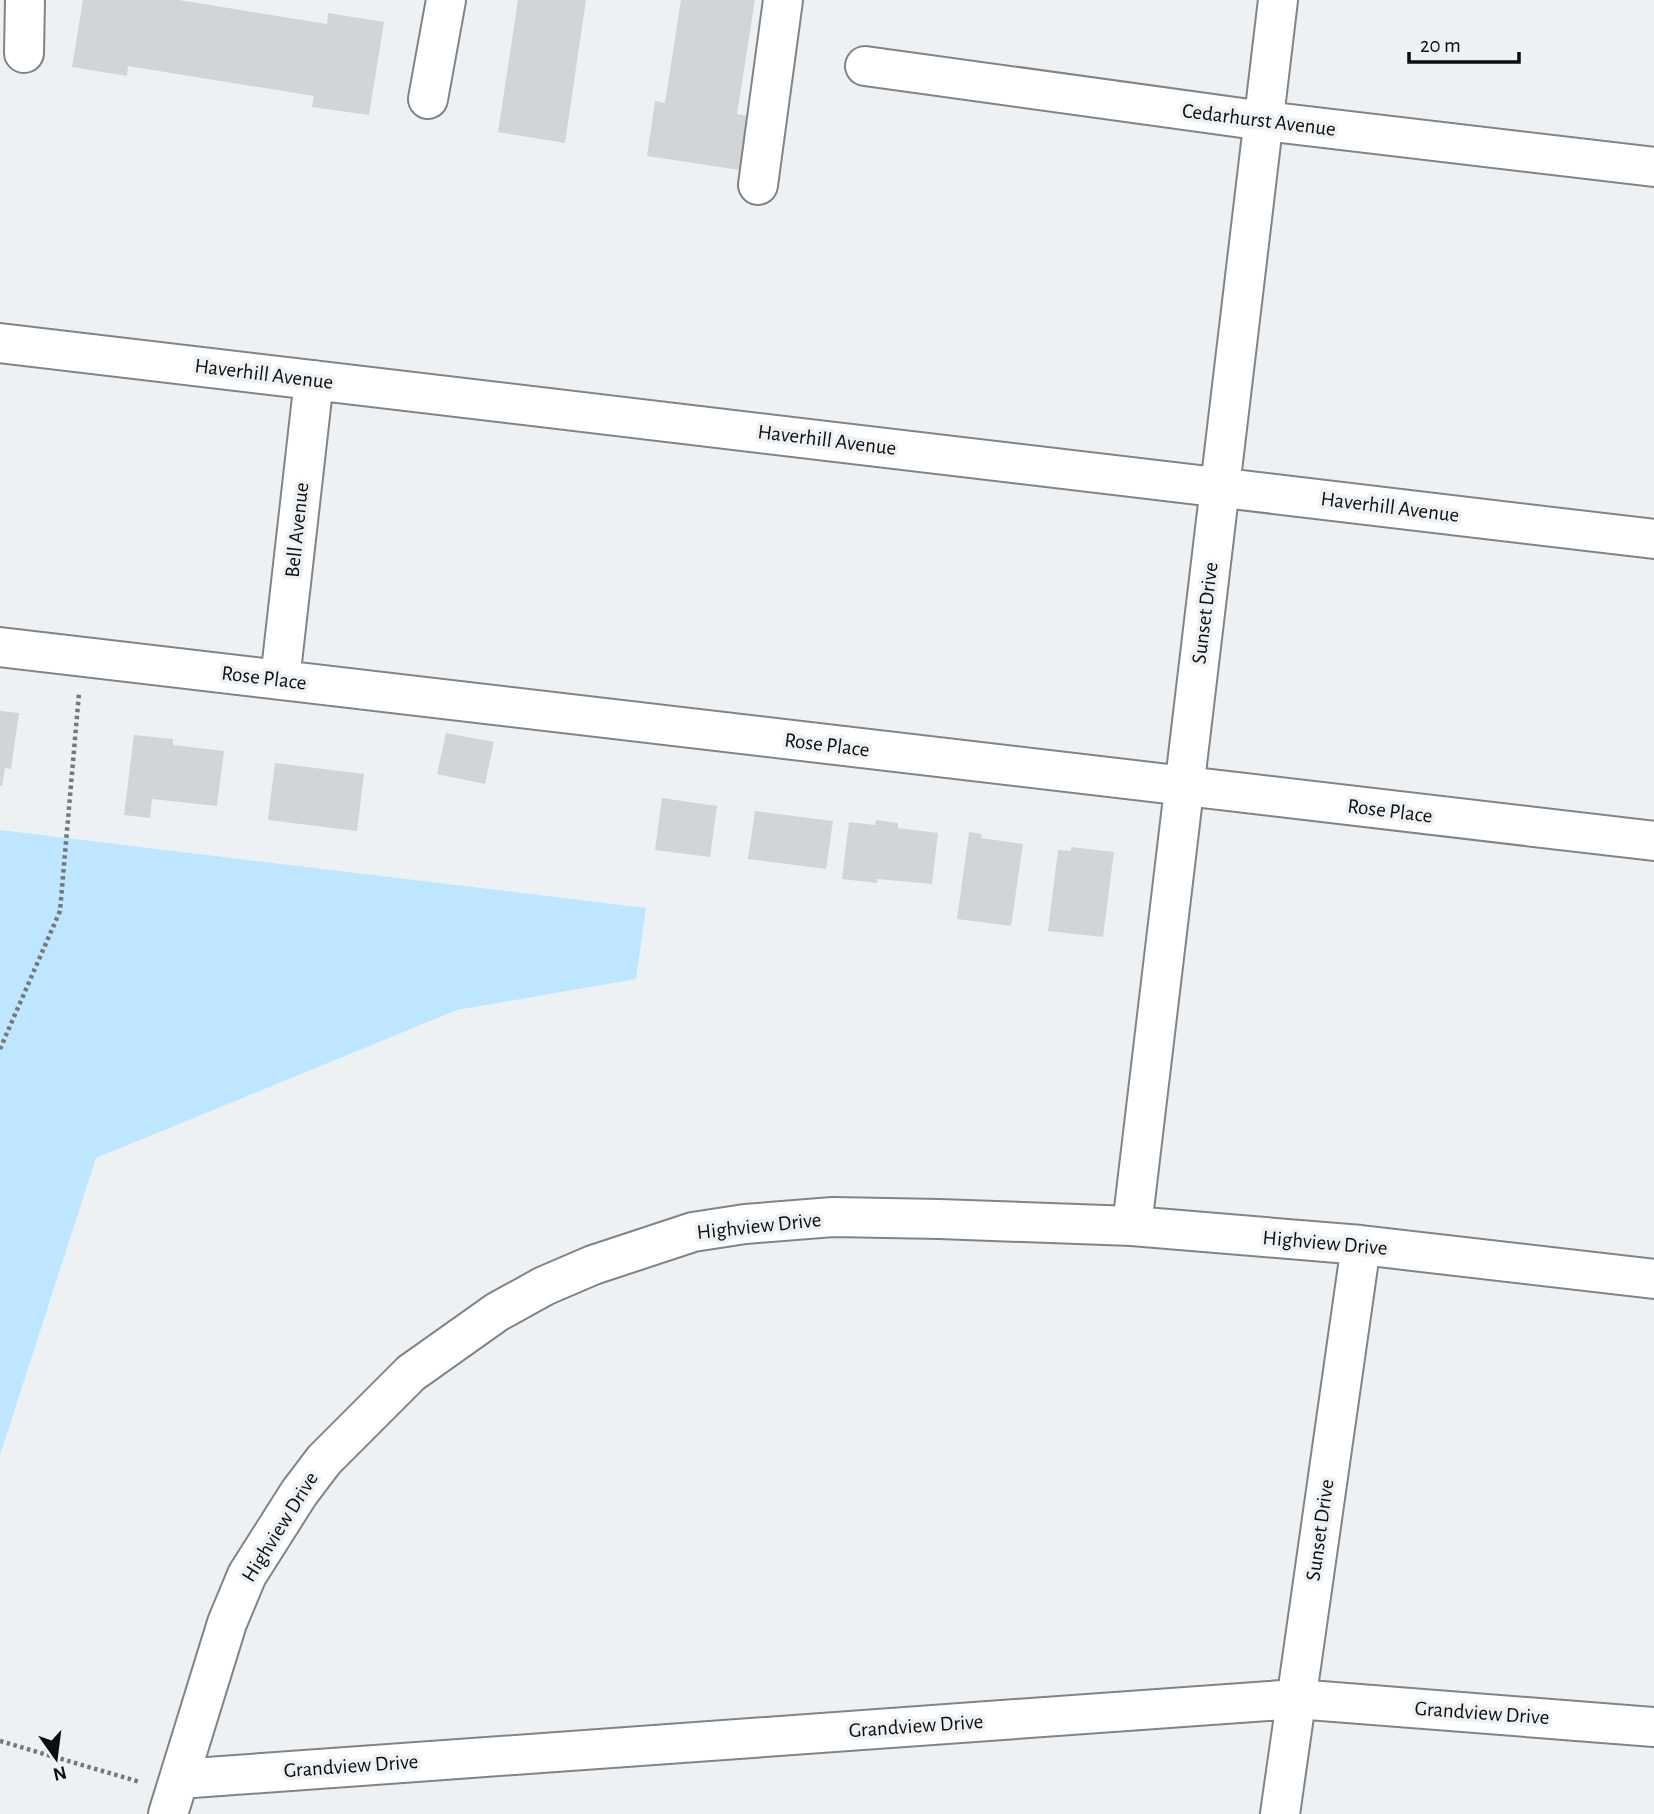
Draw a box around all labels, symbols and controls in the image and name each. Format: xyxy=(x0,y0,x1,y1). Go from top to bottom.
scale bar xyxy=(1409,21,1519,65)
text: 20 m xyxy=(1420,35,1461,56)
street label: Cedarhurst Avenue xyxy=(1181,100,1337,140)
street label: Haverhill Avenue xyxy=(193,355,335,393)
street label: Haverhill Avenue xyxy=(756,421,898,459)
street label: Bell Avenue xyxy=(282,481,312,579)
street label: Haverhill Avenue xyxy=(1319,488,1461,526)
street label: Sunset Drive xyxy=(1188,561,1222,665)
street label: Rose Place xyxy=(220,662,308,694)
street label: Rose Place xyxy=(783,729,871,761)
street label: Rose Place xyxy=(1346,795,1434,827)
street label: Highview Drive xyxy=(696,1209,822,1243)
street label: Highview Drive xyxy=(1262,1227,1388,1259)
street label: Highview Drive xyxy=(238,1468,322,1586)
street label: Sunset Drive xyxy=(1302,1478,1338,1582)
street label: Grandview Drive xyxy=(1414,1698,1550,1728)
street label: Grandview Drive xyxy=(848,1711,984,1741)
north arrow xyxy=(21,1723,91,1793)
street label: Grandview Drive xyxy=(283,1751,419,1781)
text: N xyxy=(51,1762,68,1784)

